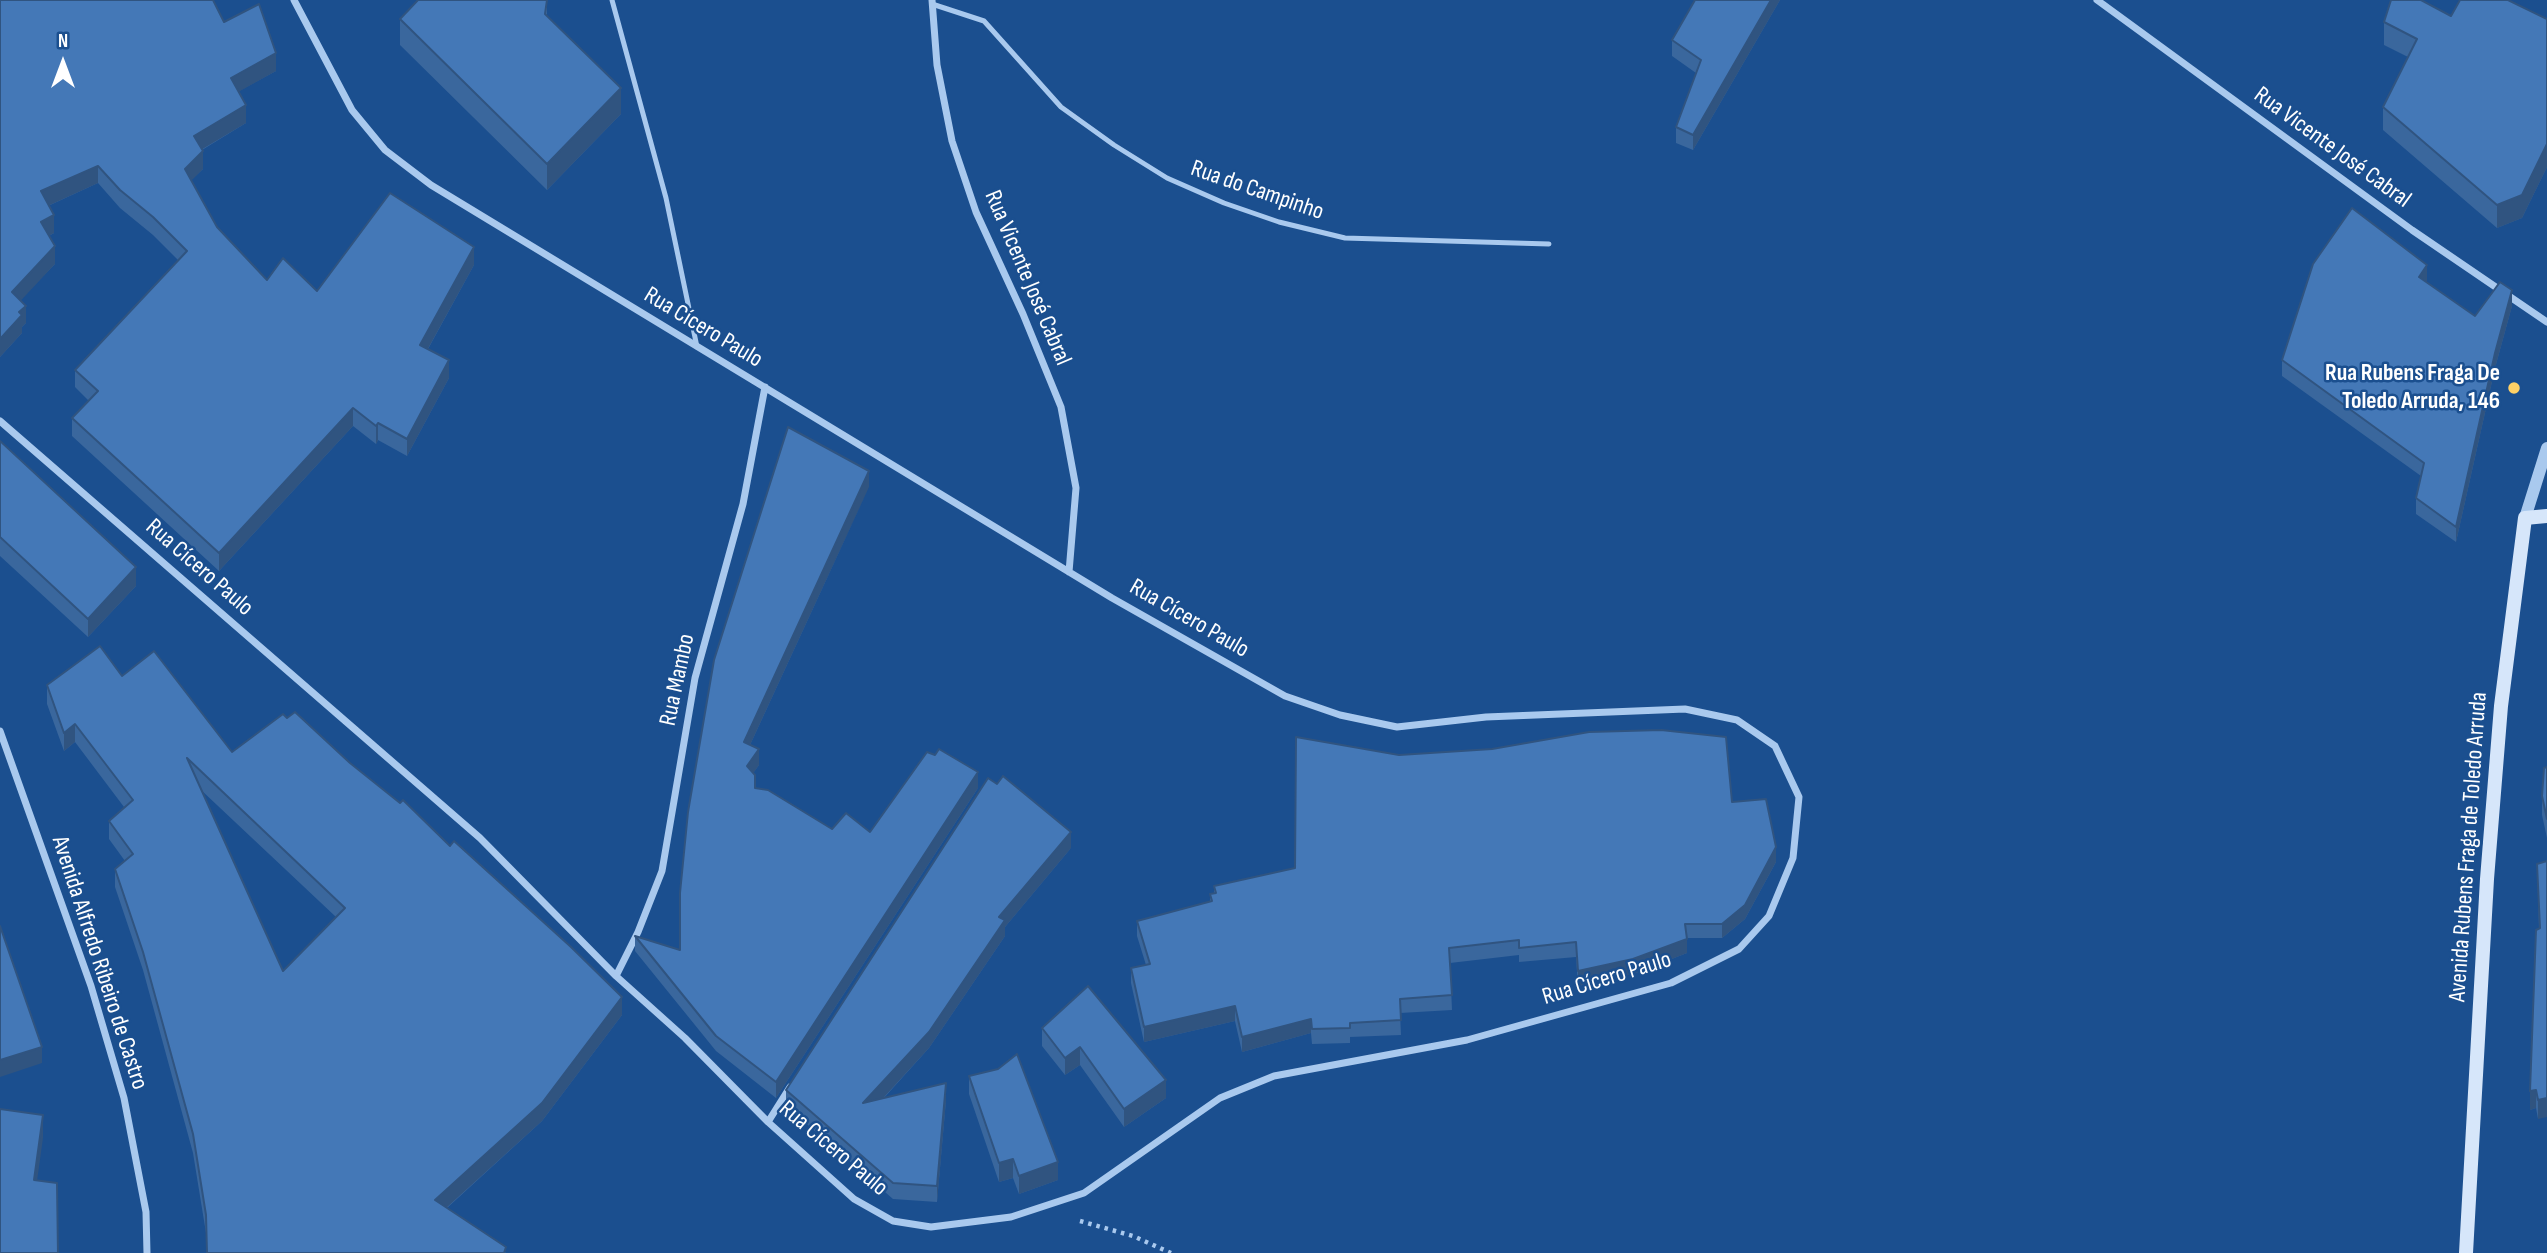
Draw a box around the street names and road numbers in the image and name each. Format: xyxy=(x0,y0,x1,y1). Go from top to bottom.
street label: Rua Vicente José Cabral xyxy=(2248,81,2416,215)
street label: Rua do Campinho xyxy=(1187,155,1327,227)
street label: Rua Vicente José Cabral xyxy=(977,186,1077,370)
street label: Rua Cícero Paulo xyxy=(638,281,768,375)
street label: Rua Cícero Paulo xyxy=(139,513,259,623)
street label: Rua Cícero Paulo xyxy=(1124,573,1254,665)
street label: Rua Mambo xyxy=(654,632,702,728)
street label: Avenida Rubens Fraga de Toledo Arruda xyxy=(2444,691,2494,1003)
street label: Avenida Alfredo Ribeiro de Castro xyxy=(44,833,154,1093)
street label: Rua Cícero Paulo xyxy=(1539,946,1675,1012)
street label: Rua Cícero Paulo xyxy=(773,1095,893,1203)

